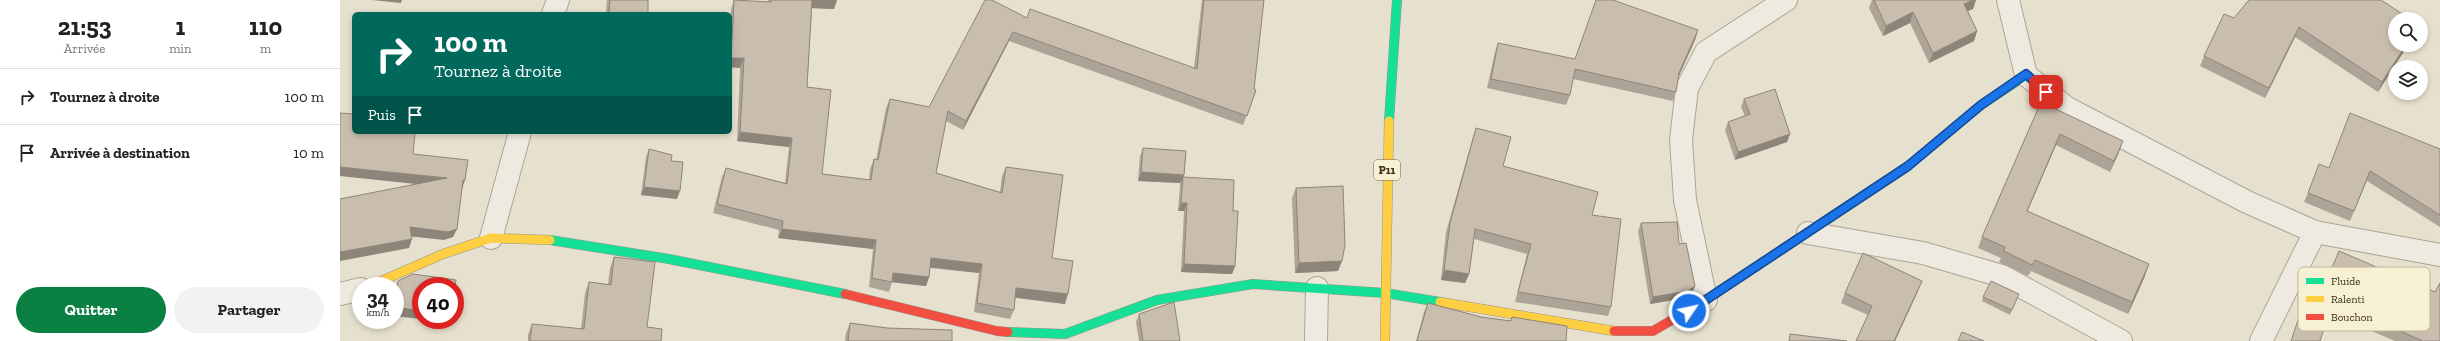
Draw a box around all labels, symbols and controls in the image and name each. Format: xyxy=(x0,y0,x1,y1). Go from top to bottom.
text: 21:53 xyxy=(58,12,112,41)
text: 1 xyxy=(175,12,185,41)
text: 110 xyxy=(249,12,282,41)
map controls xyxy=(2388,12,2428,100)
button: search xyxy=(2388,12,2428,52)
text: 100 m xyxy=(434,26,507,59)
icon: right xyxy=(368,28,420,80)
text: Arrivée xyxy=(64,41,105,56)
text: min xyxy=(169,41,191,56)
text: m xyxy=(260,41,271,56)
text: Tournez à droite xyxy=(434,60,562,82)
button: layers xyxy=(2388,60,2428,100)
pin xyxy=(2029,75,2063,109)
icon: arrive xyxy=(2035,81,2057,103)
icon: right xyxy=(16,86,38,108)
text: Tournez à droite xyxy=(50,88,160,106)
text: 100 m xyxy=(285,88,324,106)
icon: arrive xyxy=(404,104,426,126)
text: Puis xyxy=(368,106,396,124)
icon: arrive xyxy=(16,142,38,164)
text: Arrivée à destination xyxy=(50,144,190,162)
text: 10 m xyxy=(293,144,324,162)
road number: P11 xyxy=(1374,160,1400,180)
legend xyxy=(2298,267,2430,331)
text: Fluide xyxy=(2331,275,2361,288)
speed limit sign: 40 xyxy=(412,277,464,329)
text: 34 xyxy=(367,286,389,310)
button: Quitter xyxy=(16,287,166,333)
button: Partager xyxy=(174,287,324,333)
position arrow xyxy=(1668,290,1710,332)
text: Ralenti xyxy=(2331,293,2365,306)
text: km/h xyxy=(367,307,389,319)
text: Bouchon xyxy=(2331,311,2373,324)

